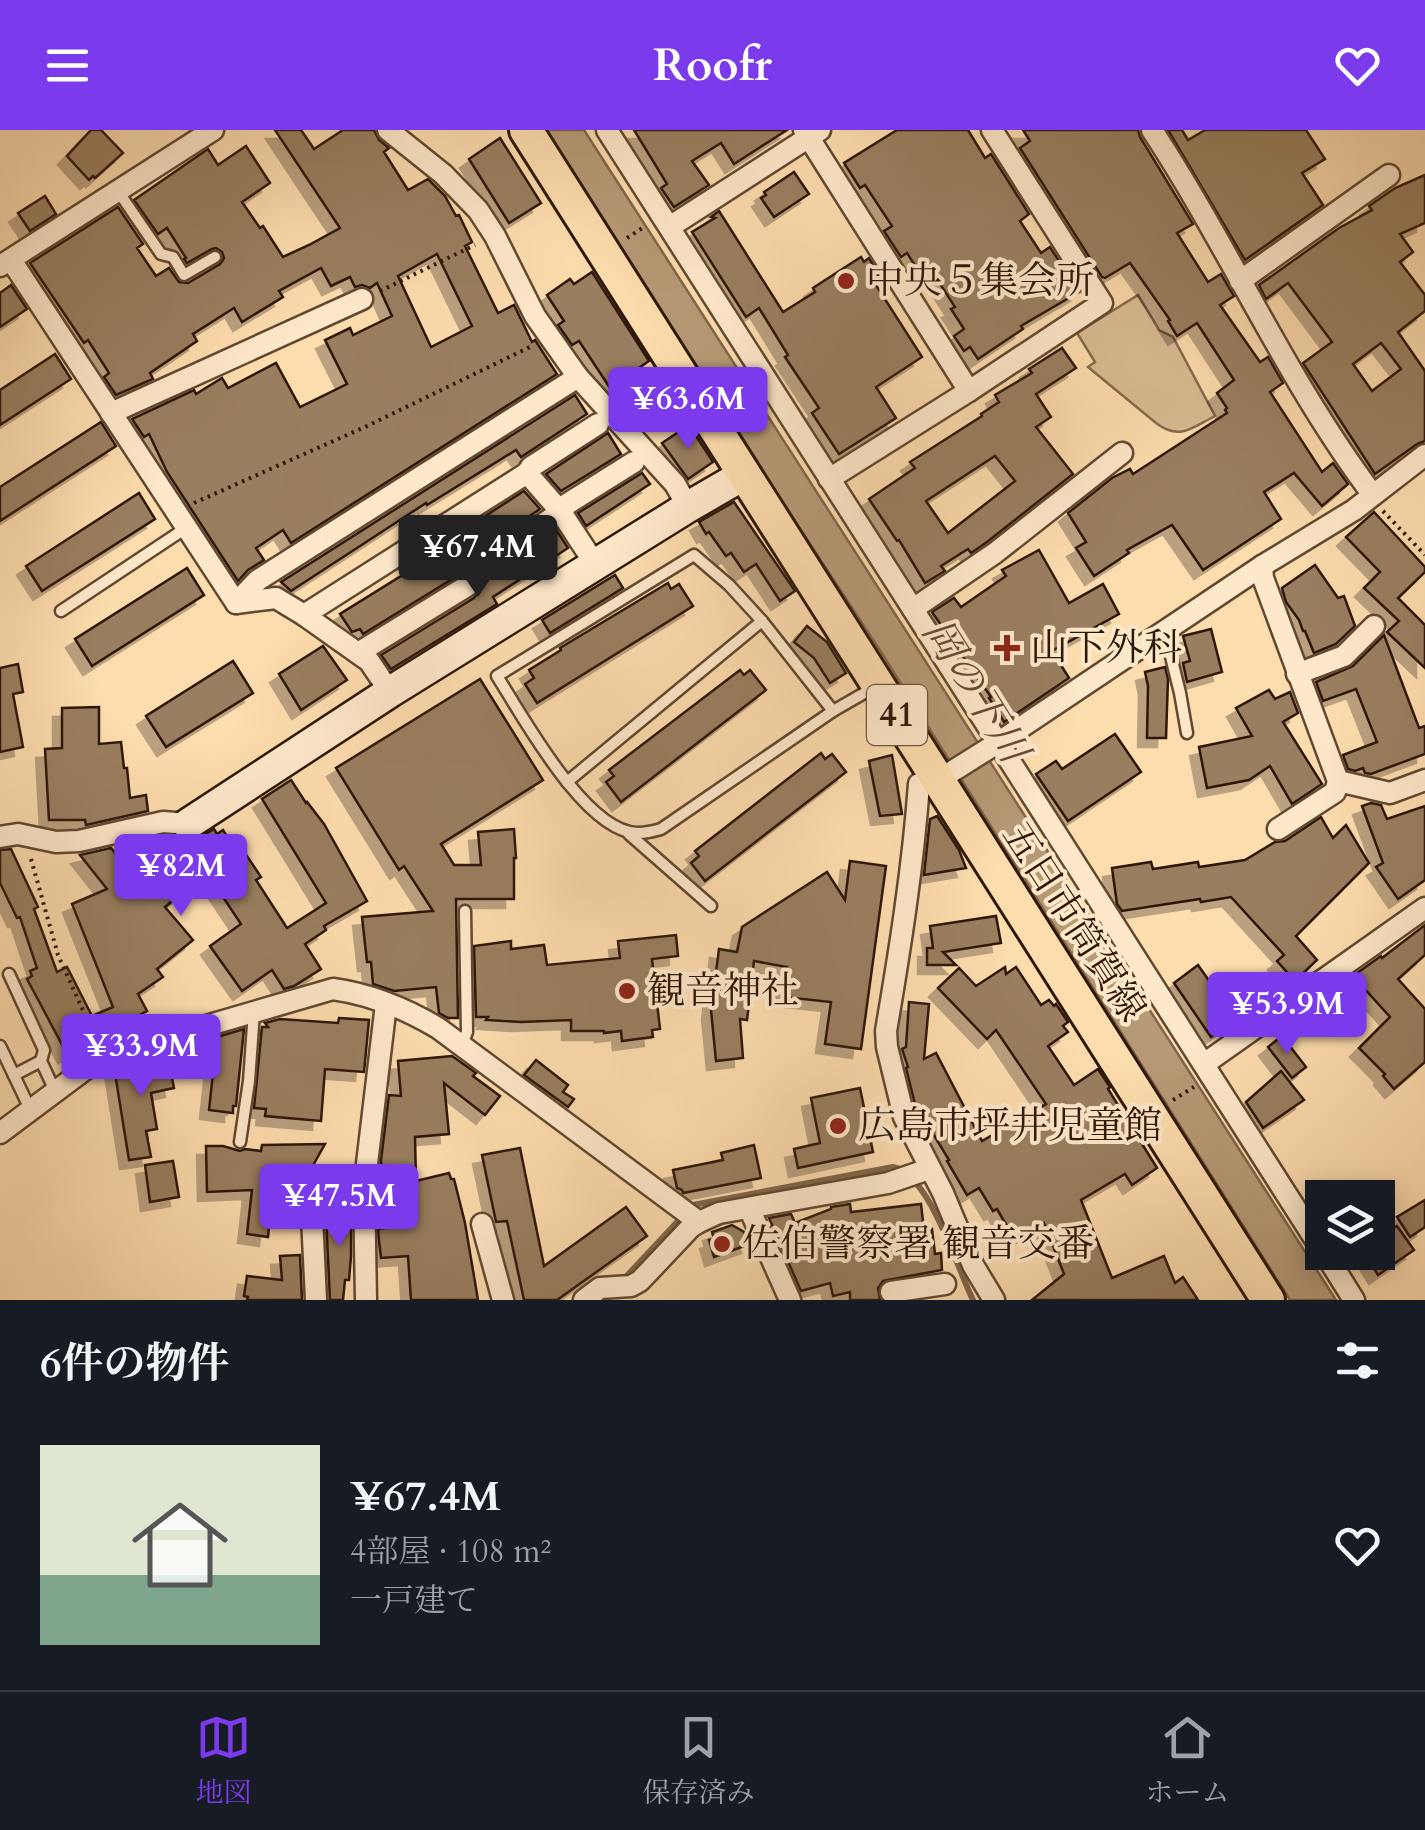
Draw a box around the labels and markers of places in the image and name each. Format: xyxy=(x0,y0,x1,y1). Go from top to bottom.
place label: 中央５集会所 xyxy=(866,255,1094,307)
marker: 中央５集会所 xyxy=(835,270,857,292)
pin: ¥63.6M xyxy=(607,367,769,452)
pin: ¥67.4M xyxy=(397,515,559,600)
place label: 山下外科 xyxy=(1030,622,1182,674)
marker: 山下外科 xyxy=(994,635,1020,661)
pin: ¥82M xyxy=(122,834,240,919)
place label: 観音神社 xyxy=(647,965,799,1017)
pin: ¥53.9M xyxy=(1206,972,1368,1057)
marker: 観音神社 xyxy=(616,980,638,1002)
pin: ¥33.9M xyxy=(60,1014,222,1099)
place label: 広島市坪井児童館 xyxy=(858,1100,1162,1152)
marker: 広島市坪井児童館 xyxy=(827,1115,849,1137)
pin: ¥47.5M xyxy=(258,1164,420,1249)
place label: 佐伯警察署 観音交番 xyxy=(742,1218,1094,1270)
marker: 佐伯警察署 観音交番 xyxy=(711,1233,733,1255)

